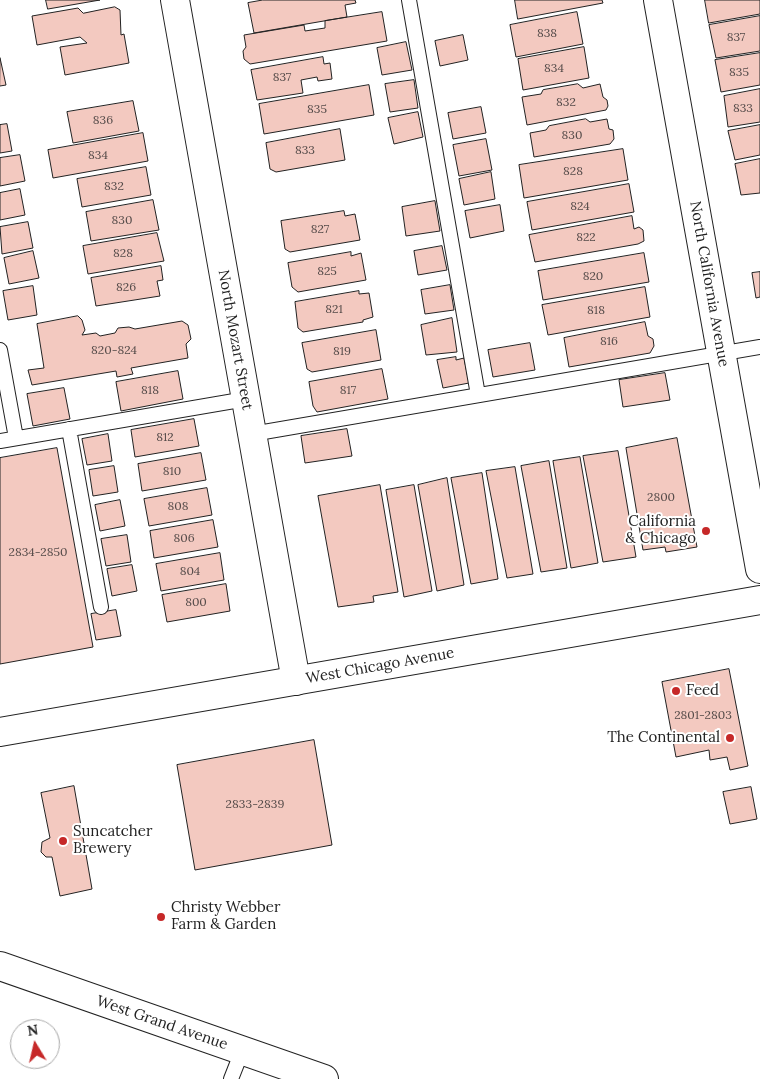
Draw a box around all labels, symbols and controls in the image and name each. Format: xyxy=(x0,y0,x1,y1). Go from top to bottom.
house number: 838 xyxy=(537,27,557,41)
house number: 837 xyxy=(727,31,745,45)
house number: 834 xyxy=(544,62,564,76)
house number: 835 xyxy=(729,66,749,80)
house number: 837 xyxy=(273,71,291,85)
house number: 832 xyxy=(556,96,576,110)
house number: 833 xyxy=(733,102,753,116)
house number: 835 xyxy=(307,103,327,117)
house number: 836 xyxy=(93,114,113,128)
house number: 830 xyxy=(562,129,582,143)
house number: 833 xyxy=(295,144,315,158)
house number: 834 xyxy=(88,149,108,163)
house number: 828 xyxy=(563,165,583,179)
house number: 832 xyxy=(104,180,124,194)
house number: 824 xyxy=(570,200,590,214)
street label: North California Avenue xyxy=(686,200,732,368)
house number: 830 xyxy=(112,214,132,228)
house number: 827 xyxy=(311,223,329,237)
house number: 822 xyxy=(576,231,596,245)
house number: 828 xyxy=(113,247,133,261)
house number: 825 xyxy=(317,265,337,279)
street label: North Mozart Street xyxy=(214,268,256,412)
house number: 820 xyxy=(583,270,603,284)
house number: 826 xyxy=(116,281,136,295)
house number: 821 xyxy=(325,303,343,317)
house number: 818 xyxy=(587,304,605,318)
house number: 816 xyxy=(600,335,618,349)
house number: 820-824 xyxy=(91,344,137,358)
house number: 819 xyxy=(333,345,351,359)
house number: 818 xyxy=(141,384,159,398)
house number: 817 xyxy=(340,384,356,398)
house number: 812 xyxy=(156,431,174,445)
house number: 810 xyxy=(163,465,181,479)
house number: 2800 xyxy=(647,491,675,505)
house number: 808 xyxy=(168,500,188,514)
place label: California & Chicago xyxy=(625,513,696,548)
marker: California & Chicago xyxy=(700,525,712,537)
house number: 806 xyxy=(173,532,195,546)
house number: 2834-2850 xyxy=(8,546,68,560)
house number: 804 xyxy=(180,565,200,579)
house number: 800 xyxy=(185,596,207,610)
street label: West Chicago Avenue xyxy=(304,644,456,688)
place label: Feed xyxy=(686,682,719,700)
marker: Feed xyxy=(670,685,682,697)
house number: 2801-2803 xyxy=(674,709,732,723)
place label: The Continental xyxy=(607,729,720,747)
marker: The Continental xyxy=(724,732,736,744)
house number: 2833-2839 xyxy=(226,798,284,812)
place label: Suncatcher Brewery xyxy=(73,823,152,858)
marker: Suncatcher Brewery xyxy=(57,835,69,847)
place label: Christy Webber Farm & Garden xyxy=(171,899,280,934)
marker: Christy Webber Farm & Garden xyxy=(155,911,167,923)
street label: West Grand Avenue xyxy=(94,992,230,1054)
north arrow xyxy=(10,1019,60,1069)
text: N xyxy=(26,1020,40,1040)

